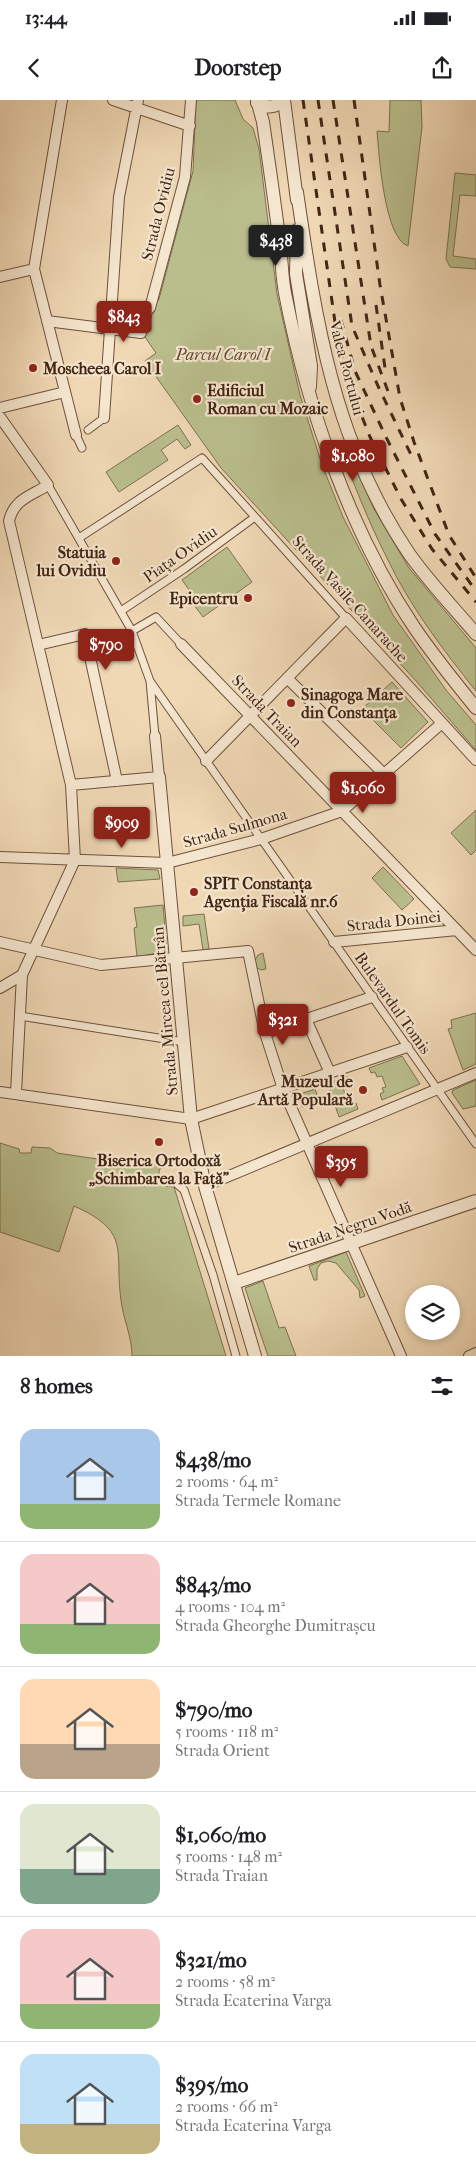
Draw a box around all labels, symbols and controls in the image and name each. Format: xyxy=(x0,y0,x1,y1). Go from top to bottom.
text: 13:44 xyxy=(25,7,67,29)
icon: back xyxy=(20,54,48,82)
icon: share xyxy=(428,54,456,82)
text: Doorstep xyxy=(194,55,282,81)
street label: Strada Ovidiu xyxy=(137,165,179,263)
pin: $438 xyxy=(246,224,306,267)
text: $438 xyxy=(260,231,292,250)
pin: $843 xyxy=(94,300,154,343)
text: $843 xyxy=(108,307,140,326)
street label: Valea Portului xyxy=(325,318,369,418)
park label: Parcul Carol I xyxy=(175,345,272,364)
place label: Moscheea Carol I xyxy=(42,359,162,378)
marker: Moscheea Carol I xyxy=(27,362,39,374)
place label: Edificiul Roman cu Mozaic xyxy=(207,381,328,418)
marker: Edificiul Roman cu Mozaic xyxy=(191,393,203,405)
pin: $1,080 xyxy=(312,440,394,482)
text: $1,080 xyxy=(331,446,375,465)
street label: Piața Ovidiu xyxy=(139,522,221,587)
street label: Strada Vasile Canarache xyxy=(288,532,412,666)
place label: Statuia lui Ovidiu xyxy=(36,543,107,580)
marker: Statuia lui Ovidiu xyxy=(110,555,122,567)
place label: Epicentru xyxy=(169,589,239,609)
marker: Epicentru xyxy=(242,592,254,604)
pin: $790 xyxy=(76,628,136,671)
text: $790 xyxy=(89,635,123,654)
street label: Strada Traian xyxy=(228,671,307,752)
place label: Sinagoga Mare din Constanța xyxy=(301,685,403,723)
marker: Sinagoga Mare din Constanța xyxy=(285,697,297,709)
pin: $1,060 xyxy=(322,772,404,814)
text: $1,060 xyxy=(341,778,385,797)
street label: Strada Sulmona xyxy=(181,804,290,852)
pin: $909 xyxy=(92,806,152,849)
text: $909 xyxy=(105,813,139,832)
place label: SPIT Constanța Agenția Fiscală nr.6 xyxy=(203,874,338,912)
marker: SPIT Constanța Agenția Fiscală nr.6 xyxy=(188,886,200,898)
street label: Strada Doinei xyxy=(346,907,442,935)
street label: Strada Mircea cel Bătrân xyxy=(148,925,182,1096)
street label: Bulevardul Tomis xyxy=(351,948,435,1058)
pin: $321 xyxy=(253,1004,313,1046)
text: $321 xyxy=(268,1010,298,1029)
place label: Muzeul de Artă Populară xyxy=(257,1072,354,1110)
marker: Muzeul de Artă Populară xyxy=(357,1084,369,1096)
marker: Biserica Ortodoxă „Schimbarea la Față” xyxy=(153,1136,165,1148)
pin: $395 xyxy=(311,1146,371,1188)
place label: Biserica Ortodoxă „Schimbarea la Față” xyxy=(88,1151,230,1189)
text: $395 xyxy=(326,1152,356,1171)
street label: Strada Negru Vodă xyxy=(286,1197,415,1257)
map controls xyxy=(405,1285,460,1340)
button: layers xyxy=(405,1285,460,1340)
icon: filters xyxy=(428,1372,456,1400)
text: 8 homes xyxy=(20,1374,93,1398)
text: $438/mo xyxy=(175,1448,251,1472)
icon: home xyxy=(60,1449,120,1509)
text: 2 rooms · 64 m² xyxy=(175,1472,278,1491)
text: Strada Termele Romane xyxy=(175,1491,341,1510)
text: $843/mo xyxy=(175,1573,251,1597)
icon: home xyxy=(60,1574,120,1634)
text: 4 rooms · 104 m² xyxy=(175,1597,285,1616)
text: Strada Gheorghe Dumitrașcu xyxy=(175,1616,376,1635)
text: $790/mo xyxy=(175,1698,252,1722)
icon: home xyxy=(60,1699,120,1759)
text: 5 rooms · 118 m² xyxy=(175,1722,278,1741)
text: Strada Orient xyxy=(175,1741,270,1760)
text: $1,060/mo xyxy=(175,1823,266,1847)
icon: home xyxy=(60,1824,120,1884)
text: 5 rooms · 148 m² xyxy=(175,1847,282,1866)
text: Strada Traian xyxy=(175,1866,268,1885)
text: $321/mo xyxy=(175,1948,247,1972)
icon: home xyxy=(60,1949,120,2009)
text: 2 rooms · 58 m² xyxy=(175,1972,275,1991)
text: Strada Ecaterina Varga xyxy=(175,1991,332,2010)
text: $395/mo xyxy=(175,2073,248,2097)
icon: home xyxy=(60,2074,120,2134)
text: 2 rooms · 66 m² xyxy=(175,2097,277,2116)
text: Strada Ecaterina Varga xyxy=(175,2116,332,2135)

